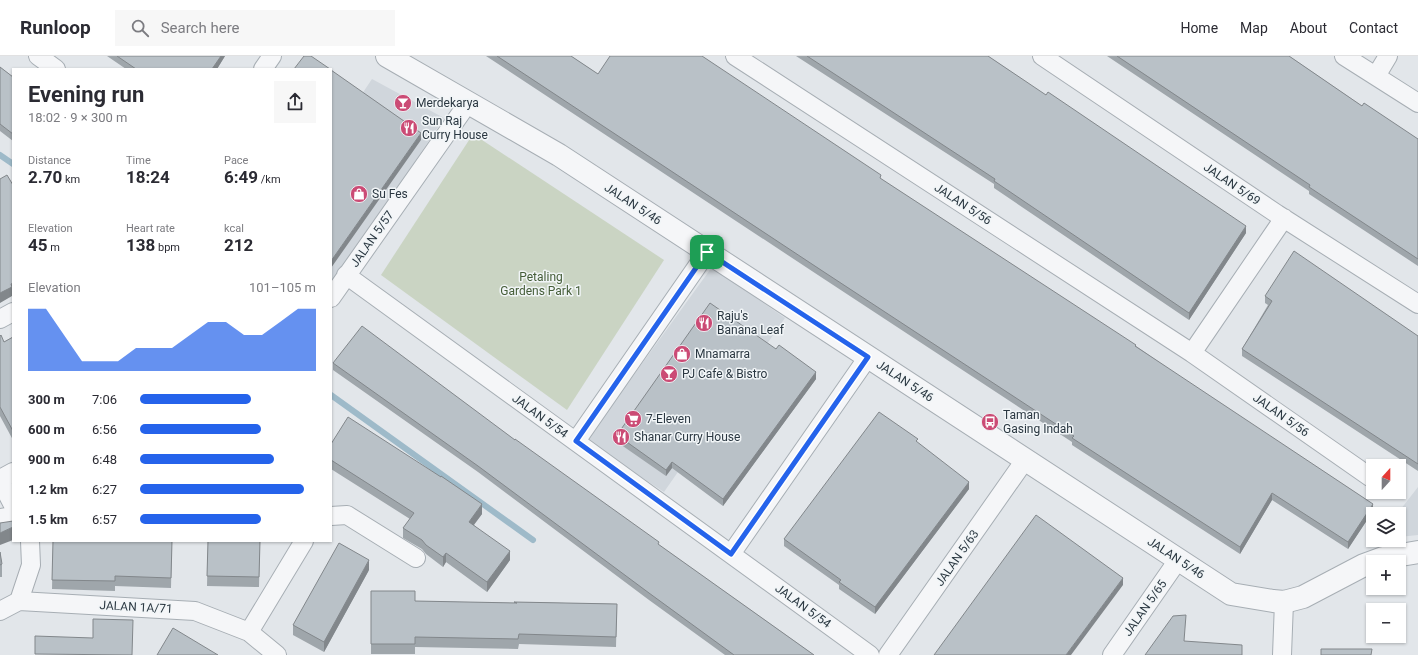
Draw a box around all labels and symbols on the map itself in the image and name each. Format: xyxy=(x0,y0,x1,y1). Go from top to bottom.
bar icon: Merdekarya xyxy=(393,93,413,113)
place label: Merdekarya xyxy=(416,96,479,110)
place label: Sun Raj Curry House xyxy=(422,114,488,142)
restaurant icon: Sun Raj Curry House xyxy=(399,118,419,138)
street label: JALAN 5/69 xyxy=(1201,160,1263,208)
street label: JALAN 5/46 xyxy=(602,180,664,228)
street label: JALAN 5/56 xyxy=(932,180,994,228)
shop icon: Su Fes xyxy=(349,184,369,204)
place label: Su Fes xyxy=(372,187,408,201)
street label: JALAN 5/57 xyxy=(347,208,397,270)
pin xyxy=(690,235,724,269)
park label: Petaling Gardens Park 1 xyxy=(500,270,582,298)
place label: Raju's Banana Leaf xyxy=(717,309,785,337)
restaurant icon: Raju's Banana Leaf xyxy=(694,313,714,333)
shop icon: Mnamarra xyxy=(672,344,692,364)
place label: Mnamarra xyxy=(695,347,750,361)
street label: JALAN 5/46 xyxy=(874,357,936,405)
bar icon: PJ Cafe & Bistro xyxy=(659,364,679,384)
place label: PJ Cafe & Bistro xyxy=(682,367,768,381)
street label: JALAN 5/56 xyxy=(1250,390,1312,440)
street label: JALAN 5/54 xyxy=(509,391,571,441)
place label: Taman Gasing Indah xyxy=(1003,408,1073,436)
supermarket icon: 7-Eleven xyxy=(623,409,643,429)
place label: 7-Eleven xyxy=(646,412,691,426)
bus stop icon: Taman Gasing Indah xyxy=(980,412,1000,432)
restaurant icon: Shanar Curry House xyxy=(611,427,631,447)
place label: Shanar Curry House xyxy=(634,430,740,444)
north arrow xyxy=(1366,459,1406,499)
street label: JALAN 5/63 xyxy=(932,527,982,589)
street label: JALAN 5/46 xyxy=(1145,534,1207,582)
street label: JALAN 5/65 xyxy=(1120,577,1170,639)
street label: JALAN 5/54 xyxy=(772,581,834,631)
street label: JALAN 1A/71 xyxy=(99,598,173,616)

